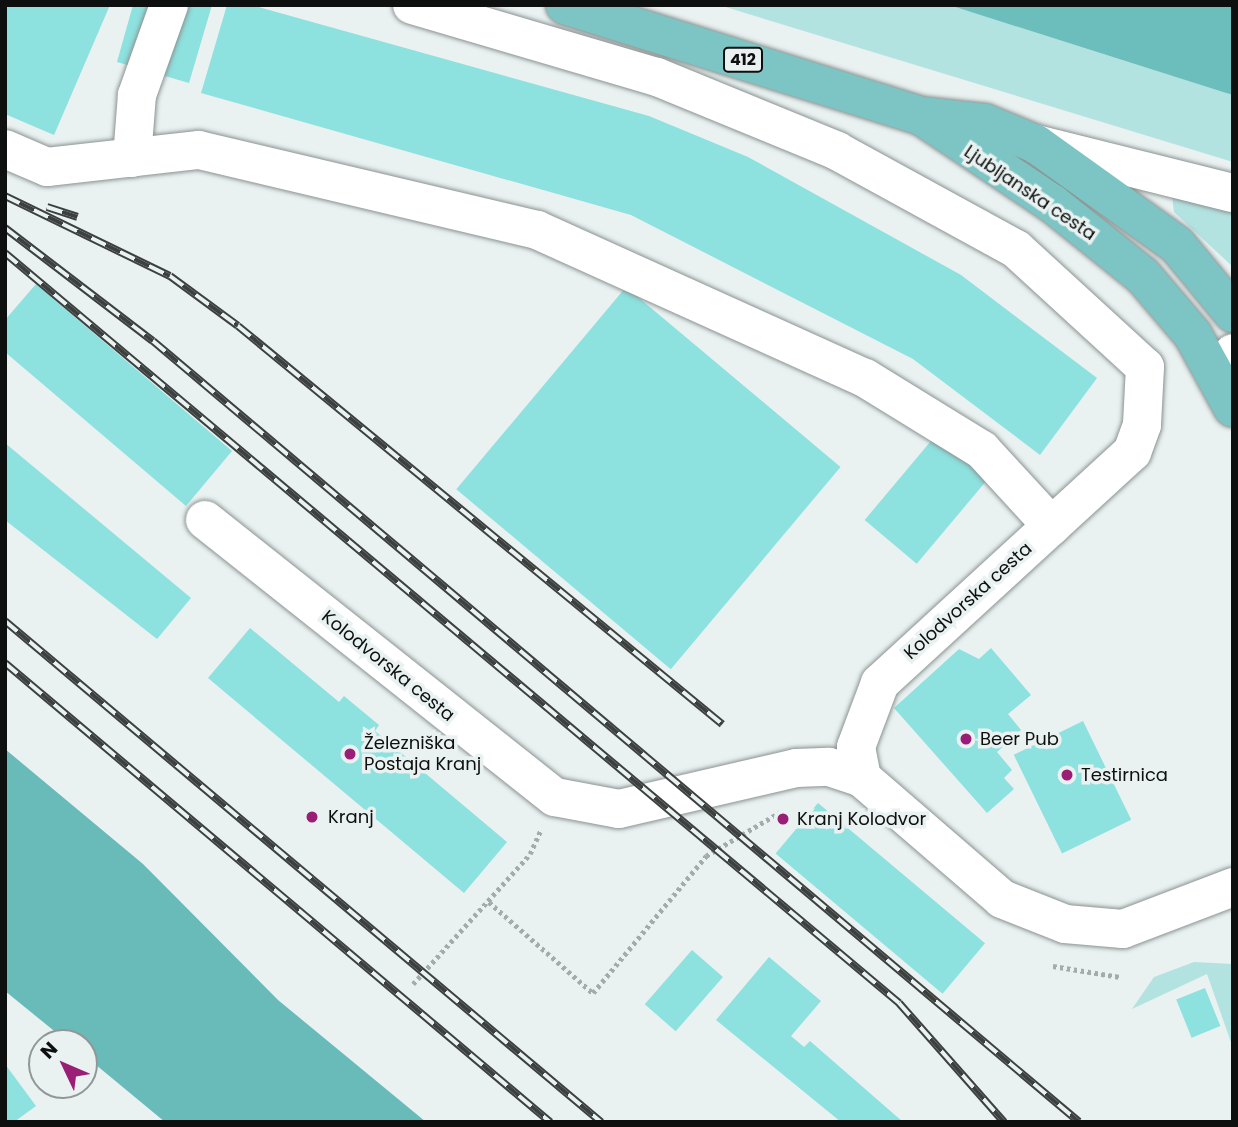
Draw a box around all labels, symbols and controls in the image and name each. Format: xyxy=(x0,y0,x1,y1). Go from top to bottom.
road number: 412 xyxy=(722,48,764,72)
street label: Ljubljanska cesta xyxy=(960,141,1100,245)
street label: Kolodvorska cesta xyxy=(900,538,1036,664)
street label: Kolodvorska cesta xyxy=(317,606,459,726)
place label: Beer Pub xyxy=(980,728,1059,750)
marker: Beer Pub xyxy=(958,731,974,747)
place label: Železniška Postaja Kranj xyxy=(364,733,481,776)
marker: Železniška Postaja Kranj xyxy=(342,746,358,762)
place label: Testirnica xyxy=(1081,764,1168,786)
marker: Testirnica xyxy=(1059,767,1075,783)
place label: Kranj xyxy=(328,806,374,828)
marker: Kranj xyxy=(302,807,322,827)
place label: Kranj Kolodvor xyxy=(797,808,926,830)
marker: Kranj Kolodvor xyxy=(775,811,791,827)
north arrow xyxy=(28,1029,98,1099)
text: N xyxy=(34,1036,64,1065)

